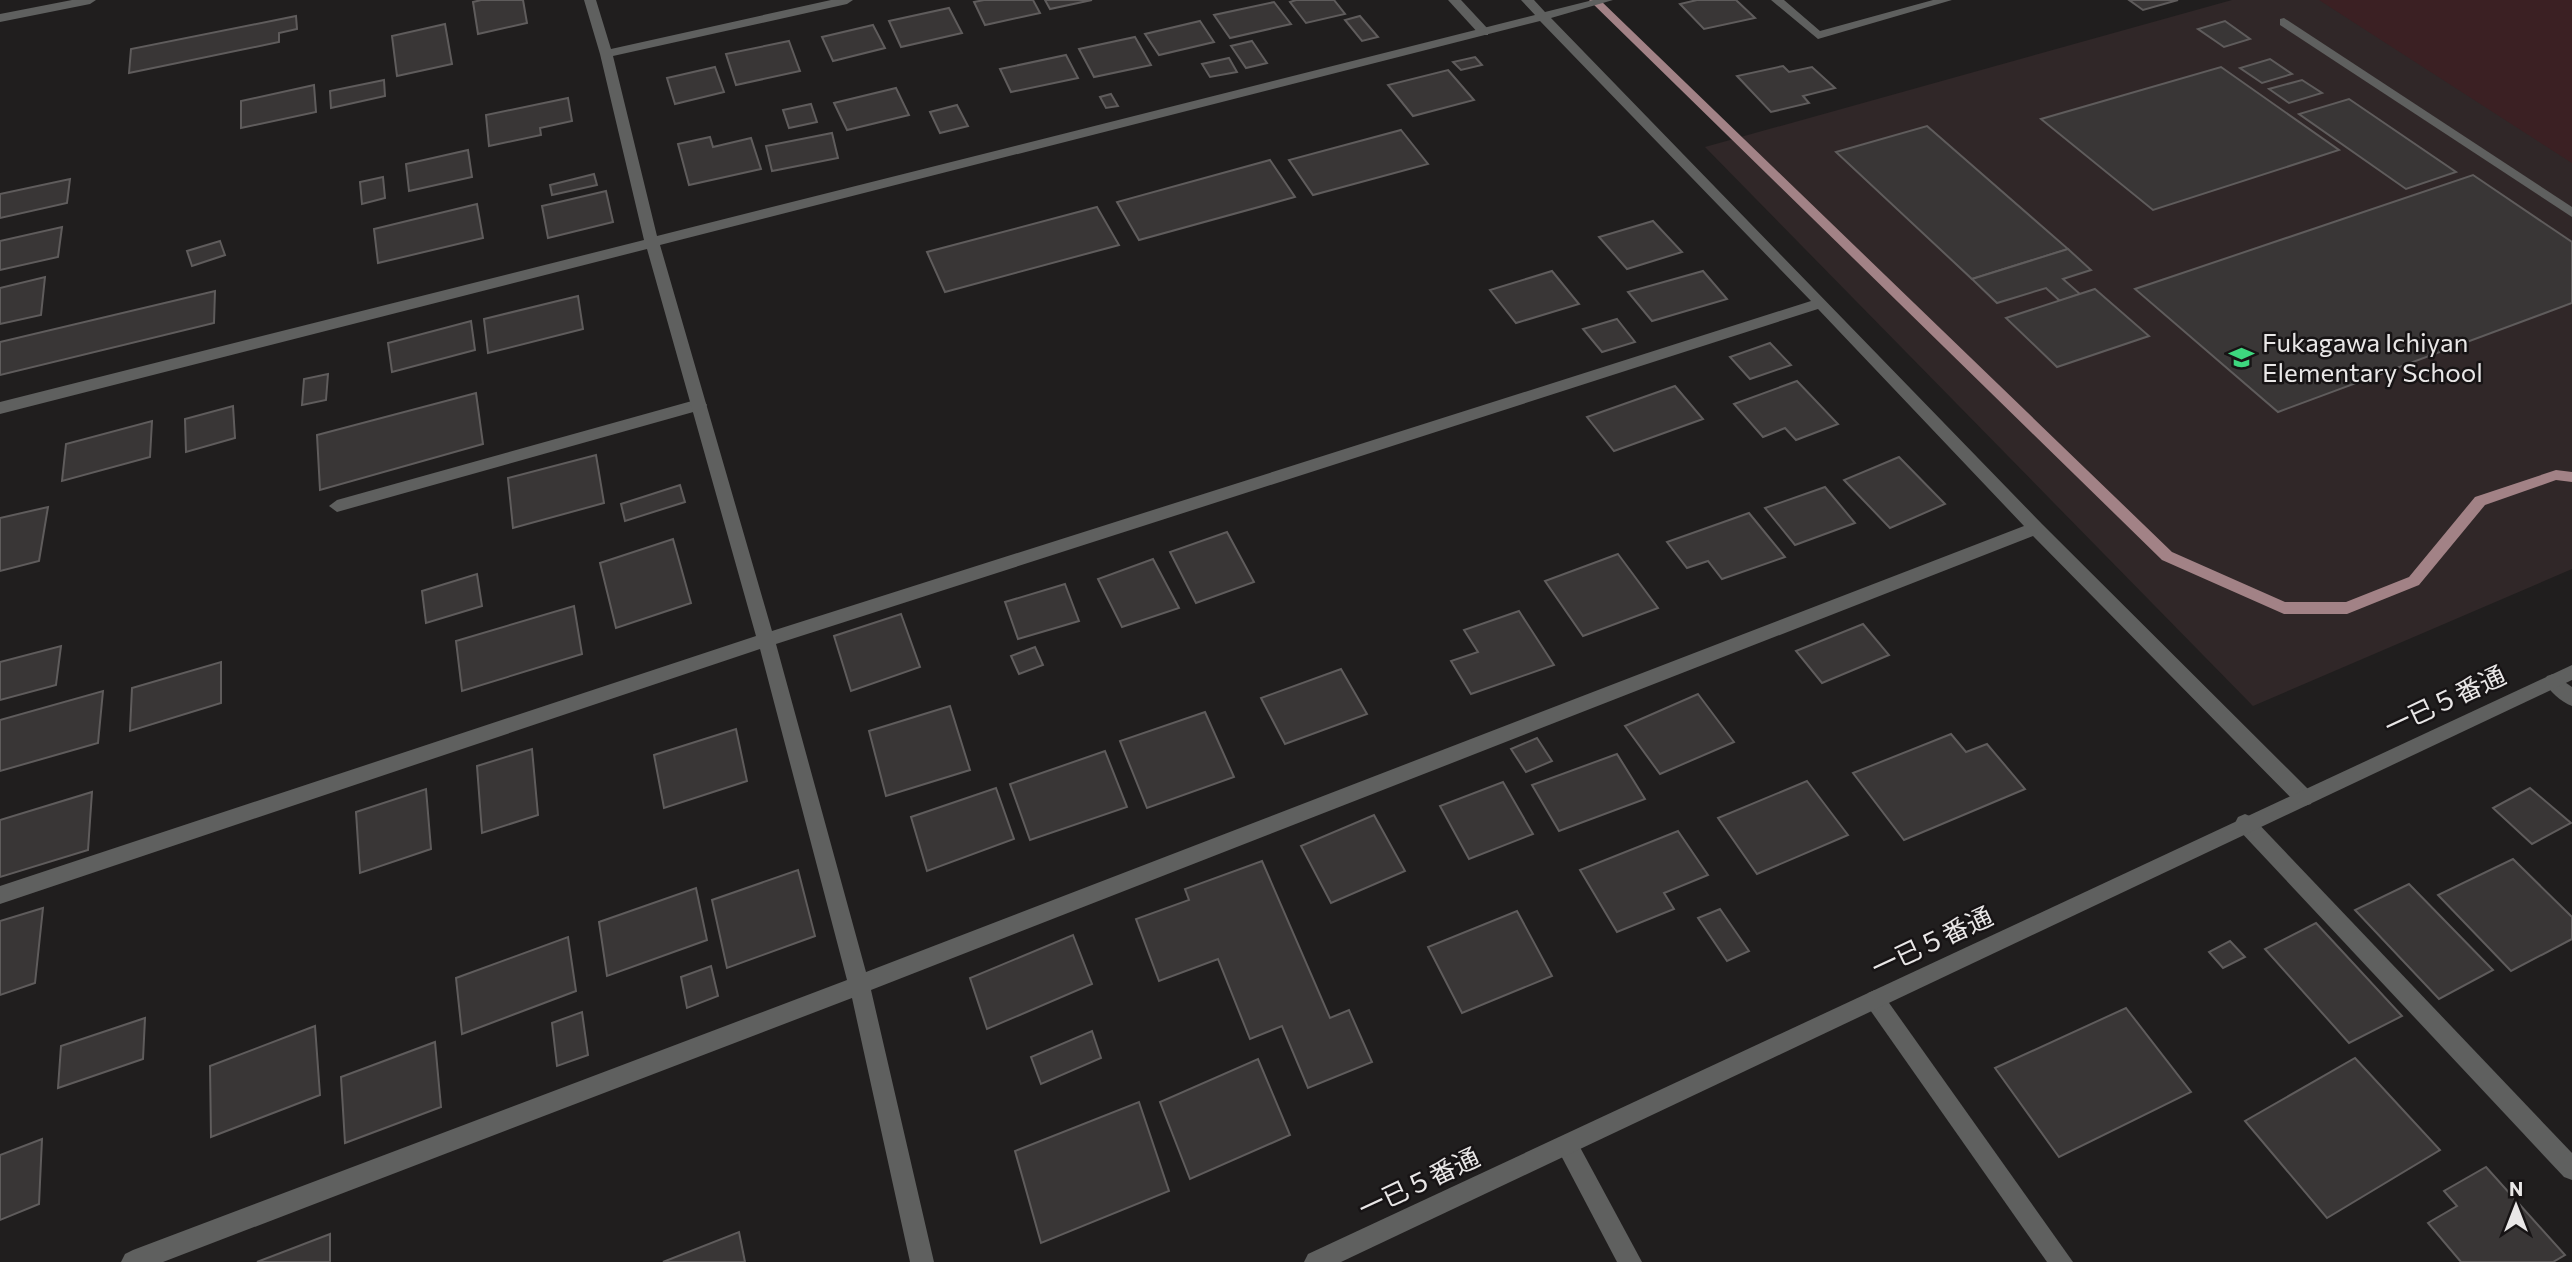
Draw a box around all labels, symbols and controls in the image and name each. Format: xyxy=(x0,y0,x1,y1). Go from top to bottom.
place label: Fukagawa Ichiyan Elementary School xyxy=(2262,326,2483,387)
school or university icon: Fukagawa Ichiyan Elementary School xyxy=(2228,344,2256,372)
street label: 一已５番通 xyxy=(2379,658,2510,741)
street label: 一已５番通 xyxy=(1866,899,1997,982)
street label: 一已５番通 xyxy=(1353,1140,1484,1223)
north arrow xyxy=(2481,1171,2551,1241)
text: N xyxy=(2509,1177,2523,1200)

